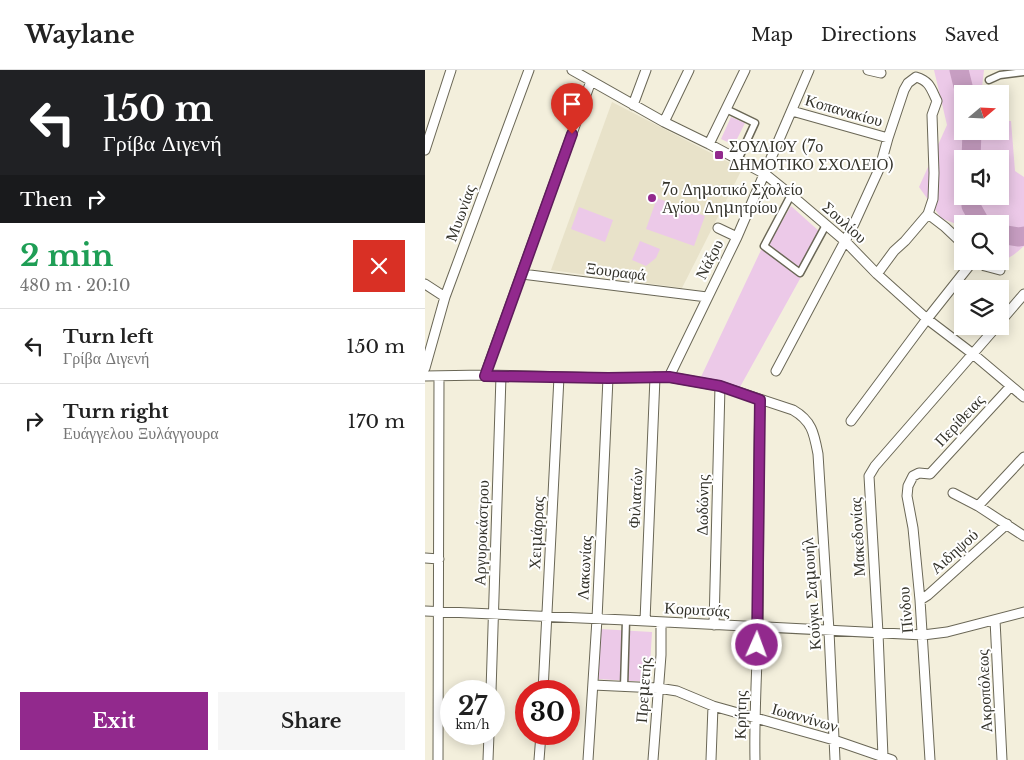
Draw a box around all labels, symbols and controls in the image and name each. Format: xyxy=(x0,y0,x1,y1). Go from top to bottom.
text: Waylane xyxy=(25,20,135,49)
text: Map xyxy=(751,24,793,46)
text: Directions xyxy=(821,24,917,46)
text: Saved xyxy=(945,24,999,46)
pin xyxy=(551,83,593,134)
north arrow xyxy=(954,85,1009,140)
map controls xyxy=(954,85,1009,335)
text: 150 m xyxy=(103,87,214,130)
street label: Κοπανακίου xyxy=(803,89,885,131)
icon: left xyxy=(20,90,85,155)
icon: arrive xyxy=(558,90,586,118)
text: Γρίβα Διγενή xyxy=(103,130,222,157)
place label: ΣΟΥΛΙΟΥ (7ο ΔΗΜΟΤΙΚΟ ΣΧΟΛΕΙΟ) xyxy=(729,136,894,174)
marker: ΣΟΥΛΙΟΥ (7ο ΔΗΜΟΤΙΚΟ ΣΧΟΛΕΙΟ) xyxy=(713,149,725,161)
button: sound xyxy=(954,150,1009,205)
place label: 7ο Δημοτικό Σχολείο Αγίου Δημητρίου xyxy=(662,179,803,217)
street label: Μυωνίας xyxy=(441,181,480,244)
icon: right xyxy=(82,185,110,213)
text: Then xyxy=(20,188,72,211)
marker: 7ο Δημοτικό Σχολείο Αγίου Δημητρίου xyxy=(646,192,658,204)
street label: Σουλίου xyxy=(819,197,872,247)
button: search xyxy=(954,215,1009,270)
street label: Νάξου xyxy=(690,236,728,282)
text: 2 min xyxy=(20,237,113,274)
button: close xyxy=(353,240,405,292)
street label: Ξουραφά xyxy=(585,257,648,285)
text: 480 m · 20:10 xyxy=(20,275,130,295)
button: layers xyxy=(954,280,1009,335)
text: Turn left xyxy=(63,325,154,348)
icon: left xyxy=(20,332,48,360)
text: 150 m xyxy=(346,335,405,358)
text: Γρίβα Διγενή xyxy=(63,348,149,368)
street label: Περίθειας xyxy=(930,389,989,450)
text: Turn right xyxy=(63,400,169,423)
icon: right xyxy=(20,407,48,435)
text: 170 m xyxy=(348,410,405,433)
text: Ευάγγελου Ξυλάγγουρα xyxy=(63,423,219,443)
street label: Φιλιατών xyxy=(623,467,647,529)
street label: Δωδώνης xyxy=(691,474,713,536)
street label: Αργυροκάστρου xyxy=(469,480,493,586)
street label: Χειμάρρας xyxy=(524,495,548,570)
street label: Μακεδονίας xyxy=(845,496,869,577)
street label: Αιδηψού xyxy=(926,524,982,578)
street label: Λακωνίας xyxy=(572,535,596,601)
street label: Κούγκι Σαμουήλ xyxy=(797,537,825,651)
street label: Πίνδου xyxy=(893,586,917,634)
street label: Κορυτσάς xyxy=(664,597,731,621)
position arrow xyxy=(730,618,782,670)
street label: Ακροπόλεως xyxy=(972,648,996,733)
street label: Πρεμετής xyxy=(631,656,655,723)
speed limit sign: 30 xyxy=(515,680,580,745)
street label: Κρήτης xyxy=(730,690,750,740)
text: 27 xyxy=(458,691,487,722)
button: Exit xyxy=(20,692,208,750)
button: Share xyxy=(218,692,405,750)
street label: Ιωαννίνων xyxy=(770,698,840,736)
text: km/h xyxy=(455,717,490,732)

